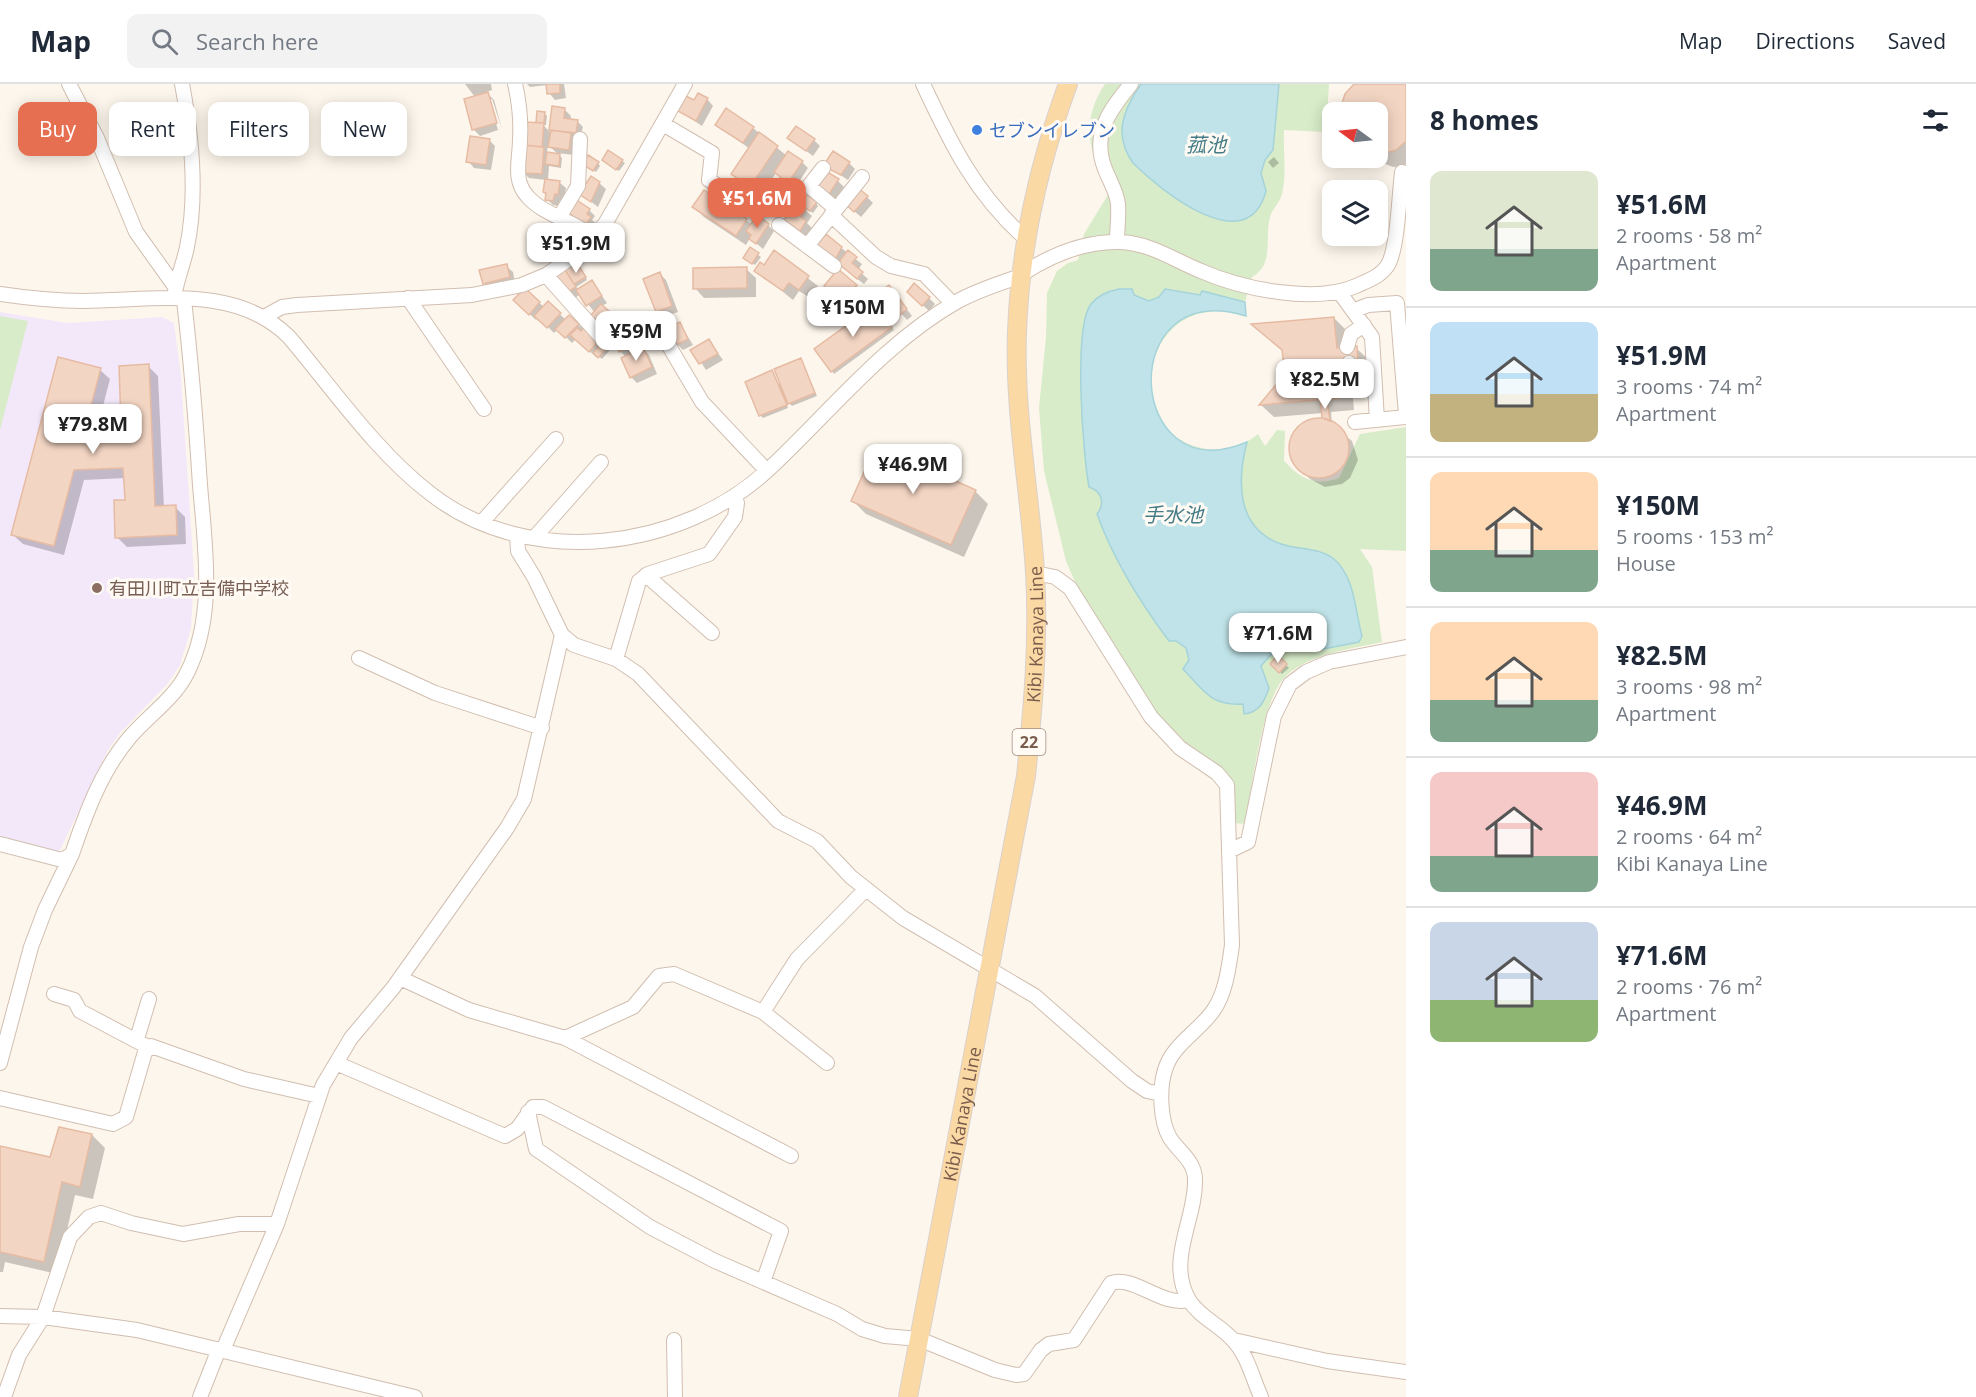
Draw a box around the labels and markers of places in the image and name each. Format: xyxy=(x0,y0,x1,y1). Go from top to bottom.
place label: セブンイレブン xyxy=(989,118,1115,142)
marker: セブンイレブン xyxy=(970,123,984,137)
pin: ¥51.6M xyxy=(708,178,806,229)
pin: ¥51.9M xyxy=(527,223,625,274)
pin: ¥150M xyxy=(811,287,895,338)
pin: ¥59M xyxy=(600,311,672,362)
pin: ¥82.5M xyxy=(1276,359,1374,410)
pin: ¥79.8M xyxy=(44,404,142,455)
pin: ¥46.9M xyxy=(864,444,962,495)
place label: 有田川町立吉備中学校 xyxy=(109,576,289,600)
marker: 有田川町立吉備中学校 xyxy=(90,581,104,595)
pin: ¥71.6M xyxy=(1229,613,1327,664)

